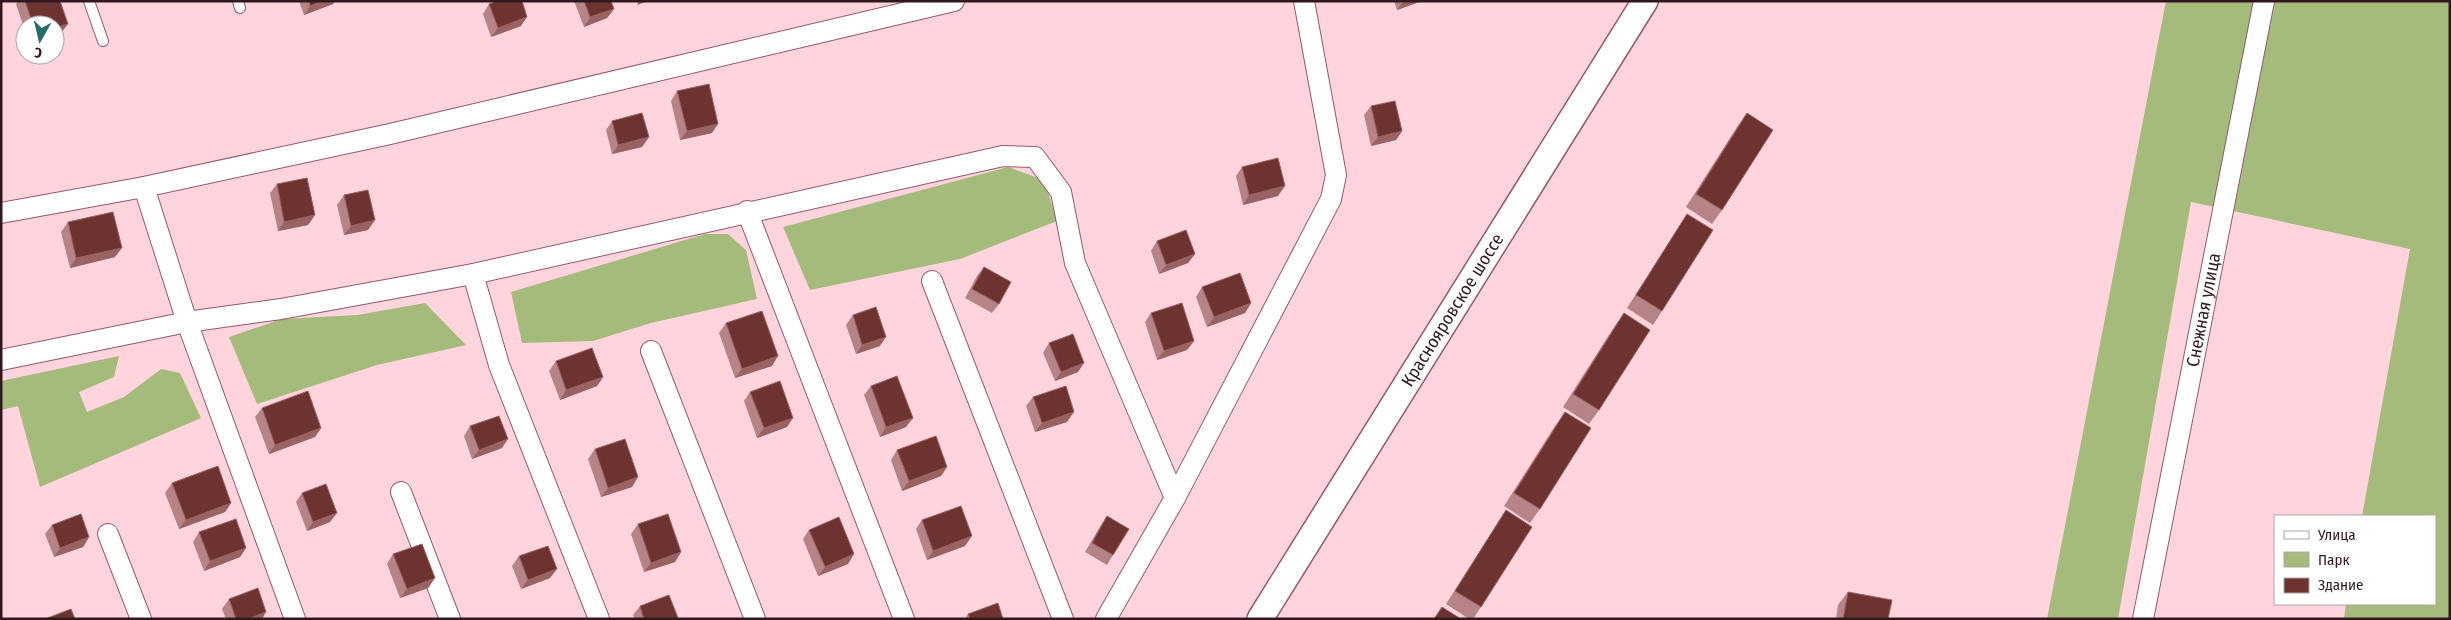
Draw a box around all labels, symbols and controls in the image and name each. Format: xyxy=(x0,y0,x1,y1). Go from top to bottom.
north arrow xyxy=(15,15,65,65)
text: С xyxy=(33,43,43,61)
street label: Краснояровское шоссе xyxy=(1397,229,1508,391)
street label: Снежная улица xyxy=(2182,251,2225,369)
legend xyxy=(2274,515,2436,605)
text: Улица xyxy=(2317,526,2356,544)
text: Парк xyxy=(2318,551,2349,569)
text: Здание xyxy=(2318,576,2364,594)

